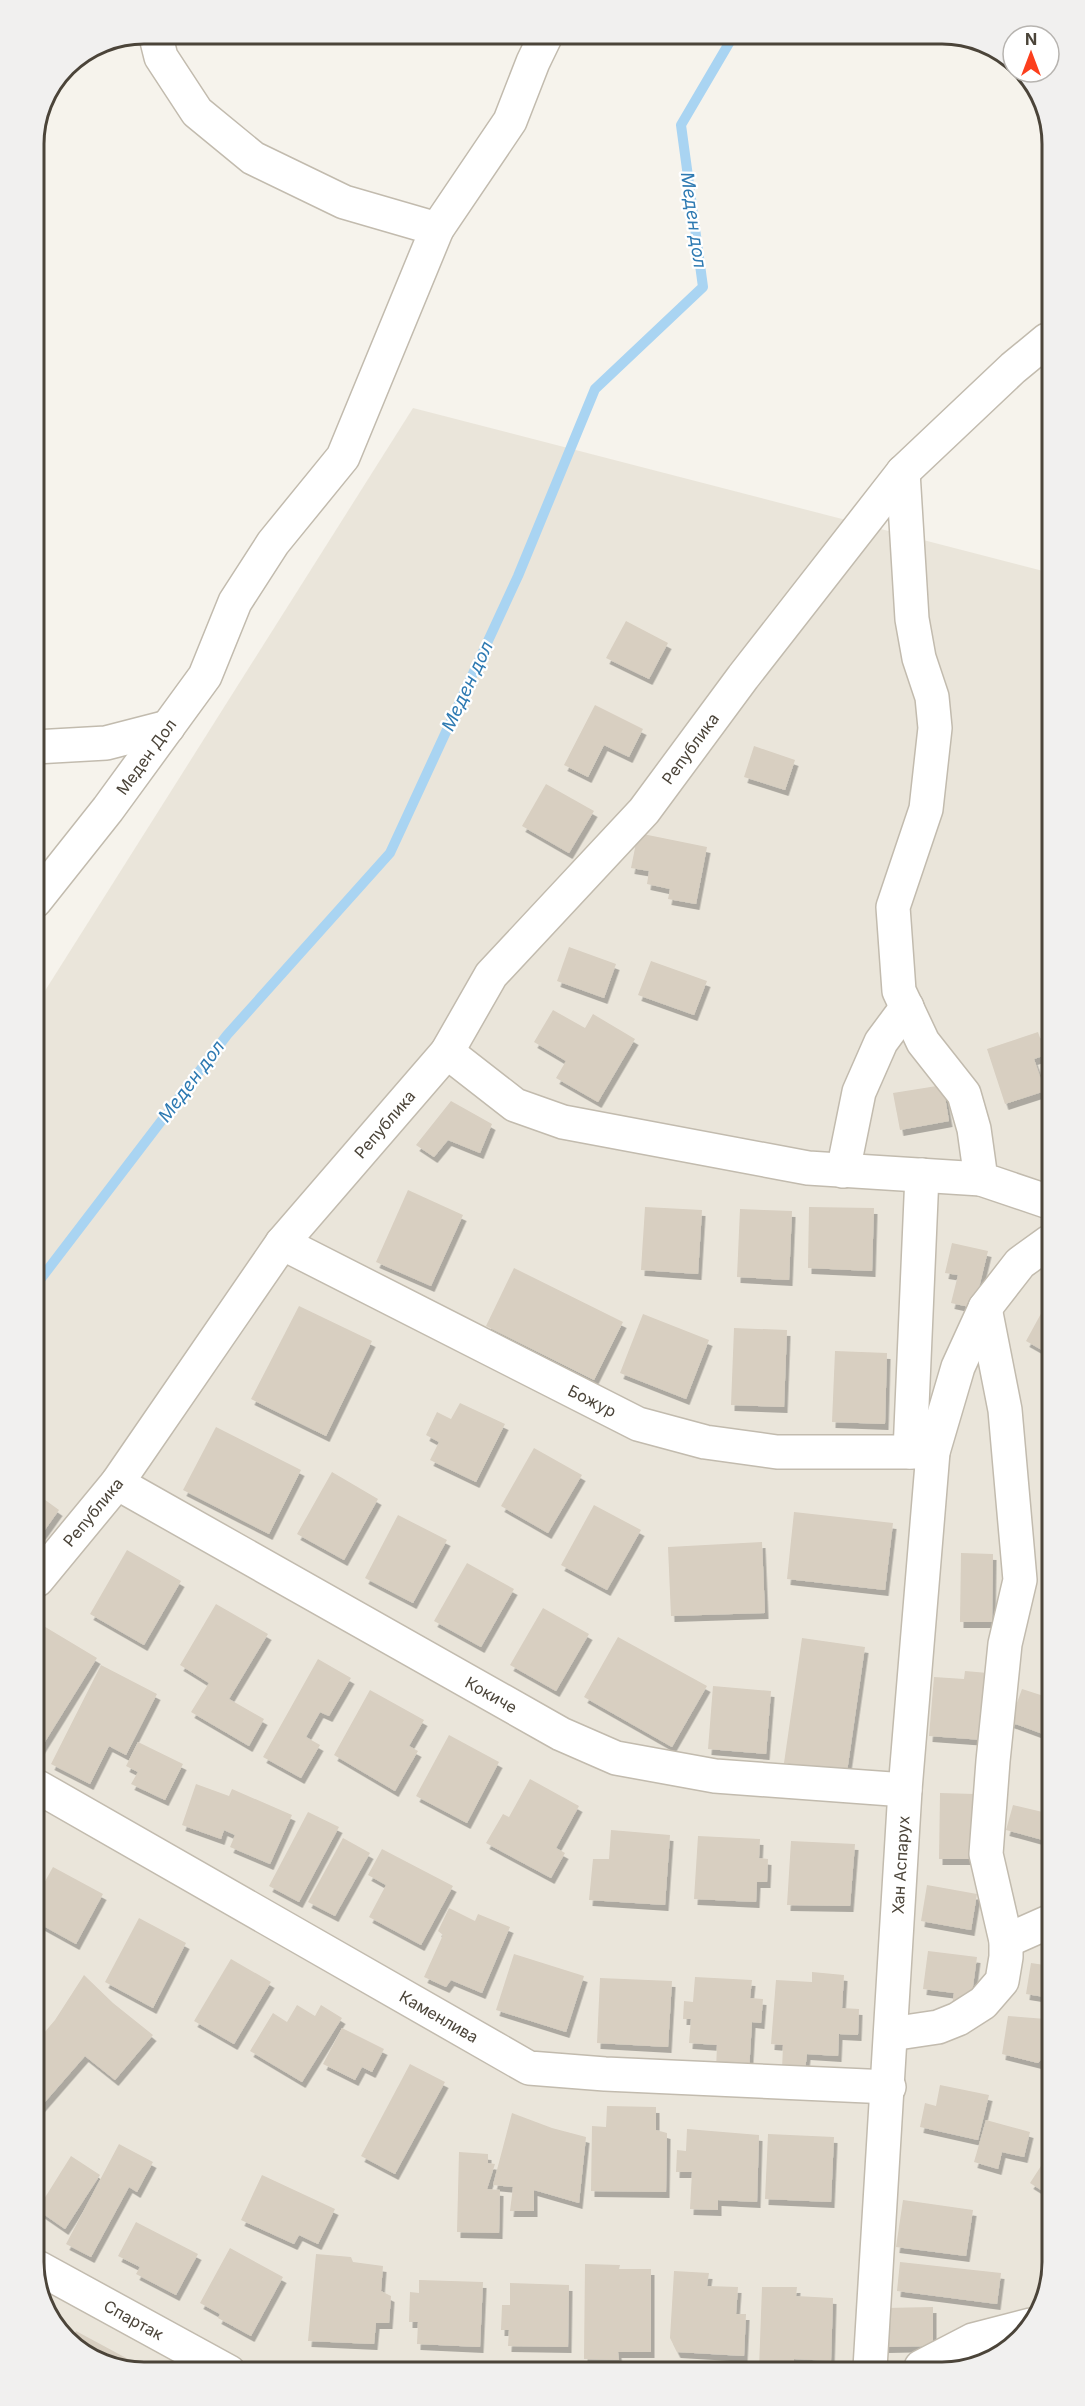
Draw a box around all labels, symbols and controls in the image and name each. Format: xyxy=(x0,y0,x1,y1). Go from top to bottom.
north arrow xyxy=(1001,24,1061,84)
text: N xyxy=(1025,29,1037,49)
water label: Меден дол xyxy=(677,171,711,269)
water label: Меден дол xyxy=(437,638,497,734)
street label: Република xyxy=(657,709,723,788)
street label: Меден Дол xyxy=(112,715,180,799)
water label: Меден дол xyxy=(154,1036,228,1126)
street label: Република xyxy=(350,1086,419,1162)
street label: Божур xyxy=(565,1380,620,1421)
street label: Република xyxy=(59,1474,127,1551)
street label: Кокиче xyxy=(462,1672,521,1717)
street label: Хан Аспарух xyxy=(887,1815,913,1915)
street label: Каменлива xyxy=(396,1986,482,2047)
street label: Спартак xyxy=(100,2295,167,2344)

